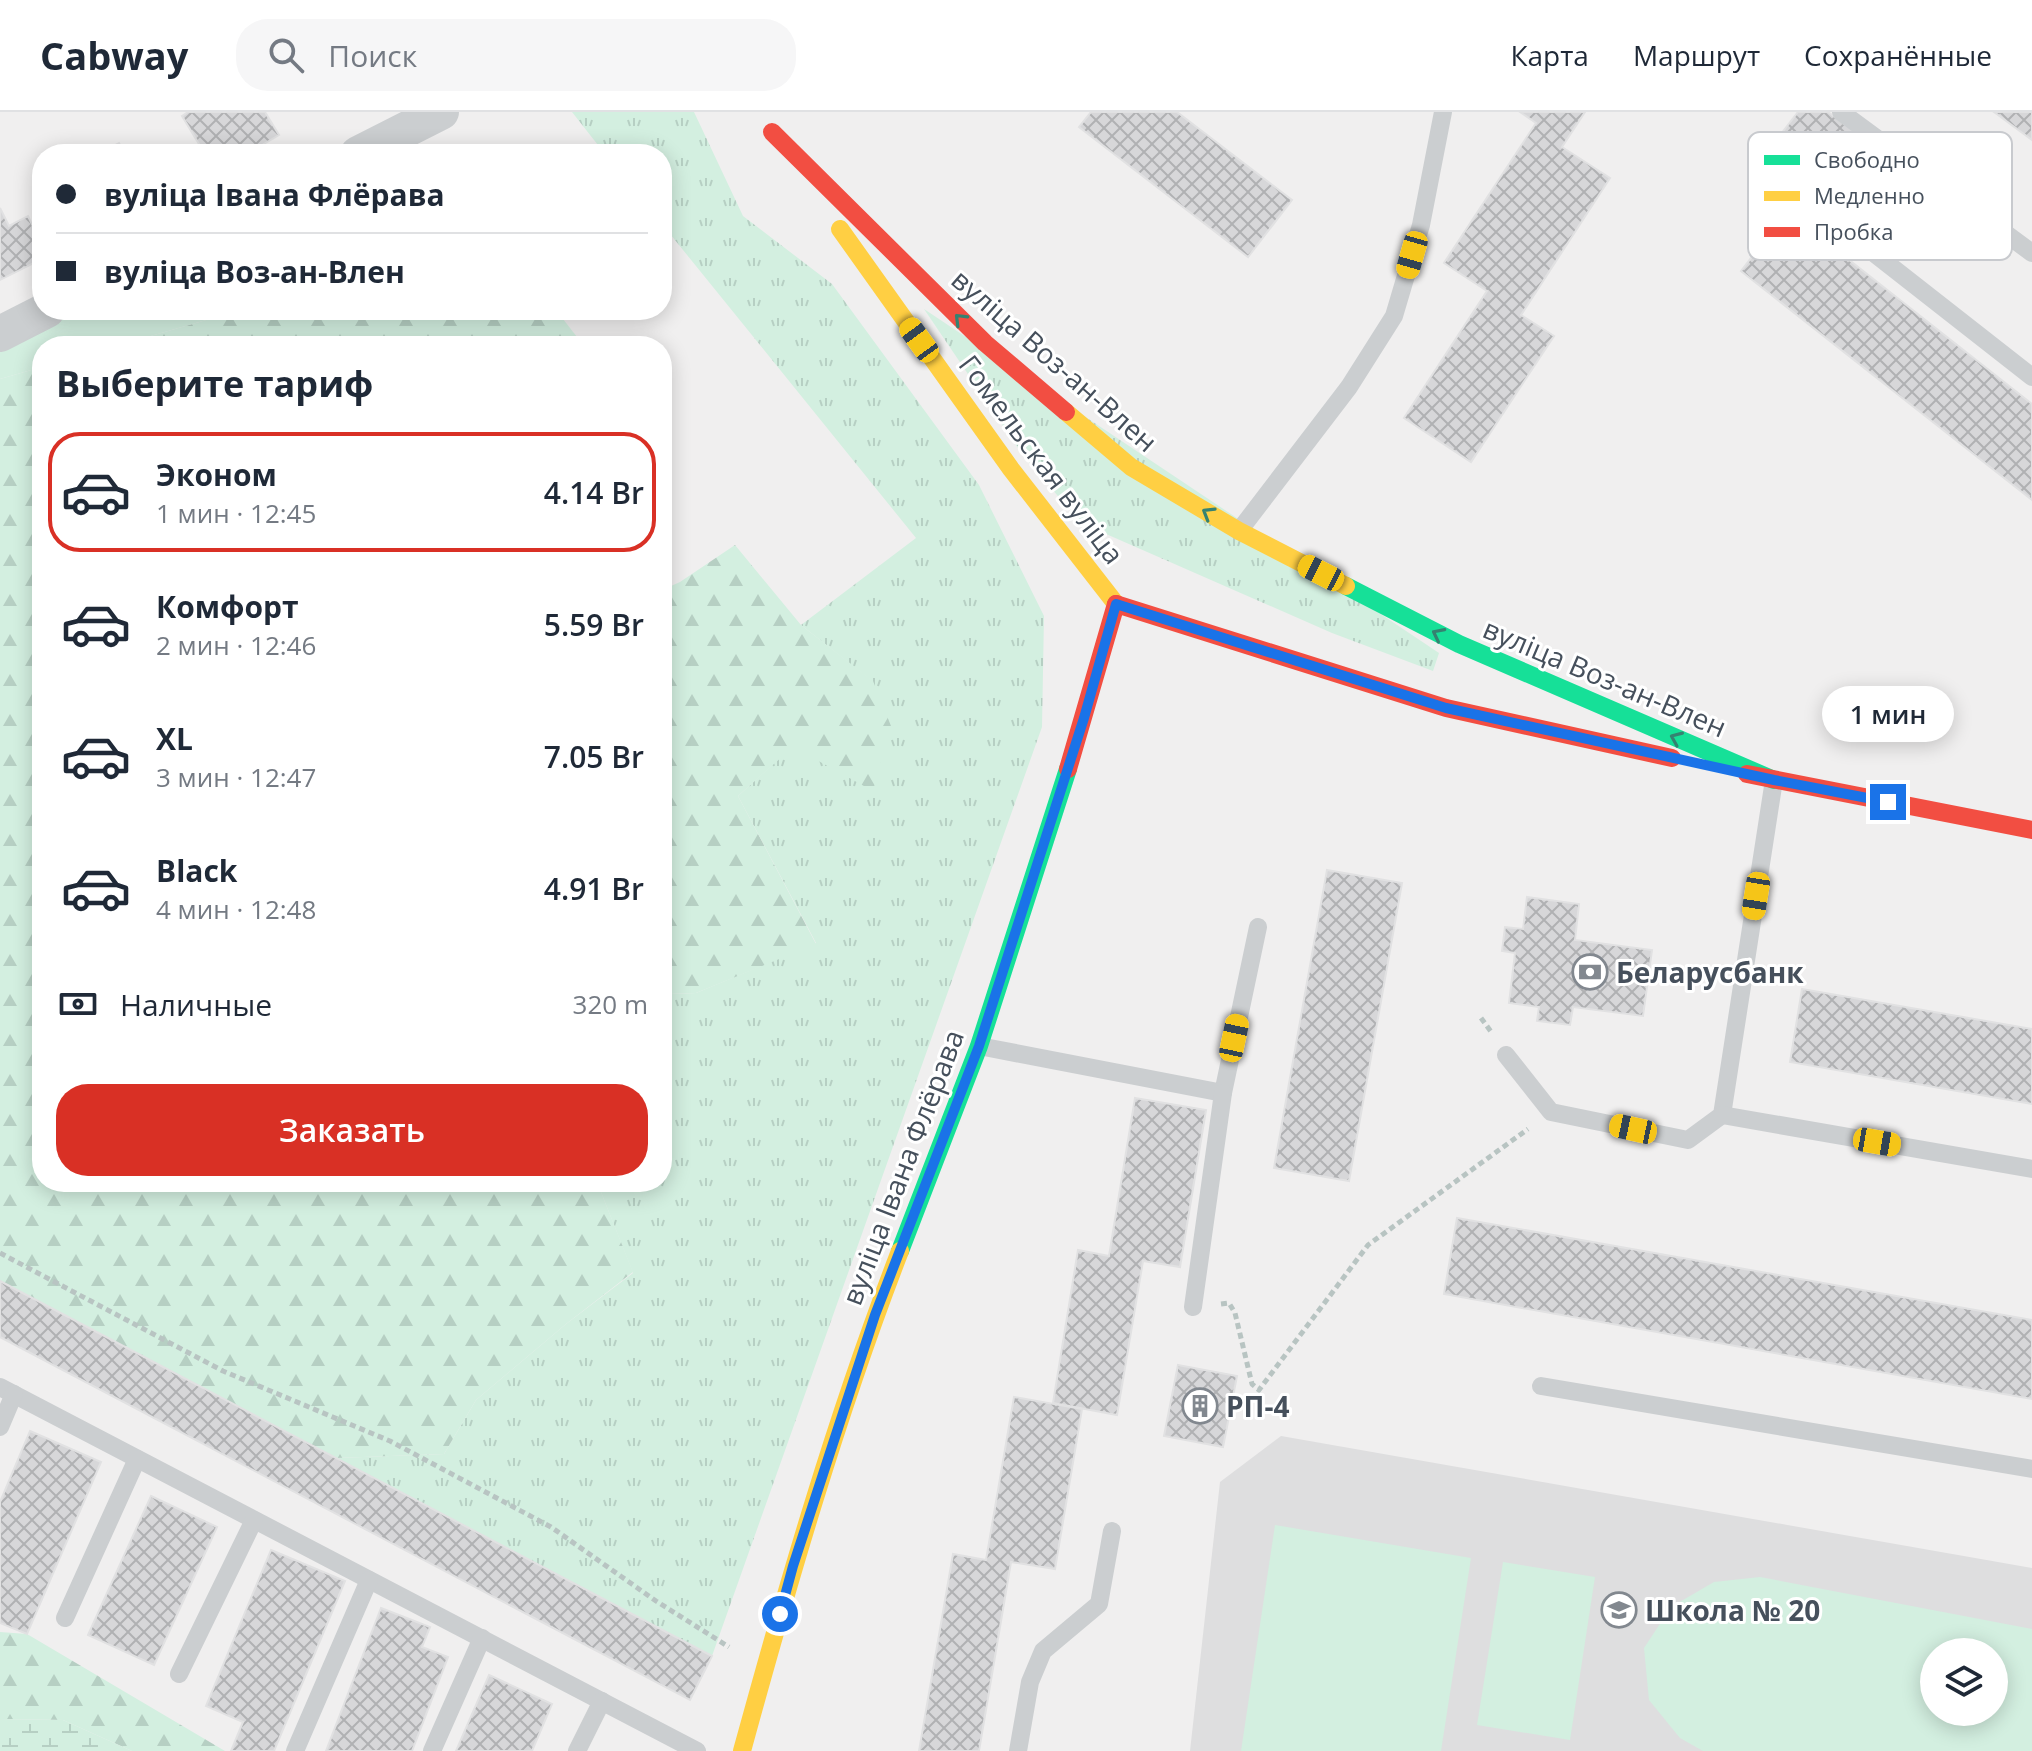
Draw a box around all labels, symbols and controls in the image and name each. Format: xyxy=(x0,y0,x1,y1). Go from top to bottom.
search box xyxy=(236,19,796,91)
text: Cabway xyxy=(40,29,188,81)
icon: search xyxy=(264,33,308,77)
text: Поиск xyxy=(328,35,417,76)
text: Карта xyxy=(1510,36,1589,74)
text: Маршрут xyxy=(1633,36,1760,74)
text: Сохранённые xyxy=(1804,36,1992,74)
legend xyxy=(1748,132,2012,260)
text: Свободно xyxy=(1814,144,1920,174)
text: вуліца Івана Флёрава xyxy=(104,174,445,215)
text: Медленно xyxy=(1814,180,1925,210)
text: Пробка xyxy=(1814,216,1893,246)
car xyxy=(1394,229,1430,281)
text: вуліца Воз-ан-Влен xyxy=(104,251,405,292)
street label: вуліца Воз-ан-Влен xyxy=(944,260,1166,460)
car xyxy=(895,314,943,366)
one-way arrow xyxy=(955,314,969,328)
street label: Гомельская вуліца xyxy=(951,347,1133,571)
text: Выберите тариф xyxy=(56,359,373,408)
text: Эконом xyxy=(156,454,277,495)
icon: car xyxy=(60,456,132,528)
text: 4.14 Br xyxy=(544,472,644,513)
text: 1 мин · 12:45 xyxy=(156,495,316,531)
one-way arrow xyxy=(1202,507,1217,523)
car xyxy=(1294,551,1348,595)
text: Комфорт xyxy=(156,586,299,627)
icon: car xyxy=(60,588,132,660)
text: 5.59 Br xyxy=(544,604,644,645)
street label: вуліца Воз-ан-Влен xyxy=(1478,609,1732,745)
text: 2 мин · 12:46 xyxy=(156,627,316,663)
one-way arrow xyxy=(1432,628,1447,643)
callout: 1 мин xyxy=(1822,686,1954,742)
text: 1 мин xyxy=(1850,696,1926,732)
text: XL xyxy=(156,718,193,759)
icon: car xyxy=(60,720,132,792)
one-way arrow xyxy=(1670,732,1684,748)
text: 7.05 Br xyxy=(544,736,644,777)
text: 3 мин · 12:47 xyxy=(156,759,316,795)
route end xyxy=(1870,784,1906,820)
text: Black xyxy=(156,850,237,891)
icon: car xyxy=(60,852,132,924)
text: 4.91 Br xyxy=(544,868,644,909)
car xyxy=(1740,870,1772,922)
text: 4 мин · 12:48 xyxy=(156,891,316,927)
bank icon: Беларусбанк xyxy=(1571,953,1609,991)
place label: Беларусбанк xyxy=(1616,953,1804,991)
icon: cash xyxy=(56,982,100,1026)
text: Наличные xyxy=(120,984,272,1025)
text: 320 m xyxy=(573,986,648,1022)
car xyxy=(1217,1012,1251,1064)
street label: вуліца Івана Флёрава xyxy=(832,1024,972,1310)
button: Заказать xyxy=(56,1084,648,1176)
car xyxy=(1607,1112,1659,1146)
car xyxy=(1851,1126,1903,1158)
building icon: РП-4 xyxy=(1181,1387,1219,1425)
place label: РП-4 xyxy=(1226,1387,1289,1425)
school or university icon: Школа № 20 xyxy=(1600,1591,1638,1629)
place label: Школа № 20 xyxy=(1645,1591,1820,1629)
route start xyxy=(762,1596,798,1632)
map controls xyxy=(1920,1638,2008,1726)
button: layers xyxy=(1920,1638,2008,1726)

